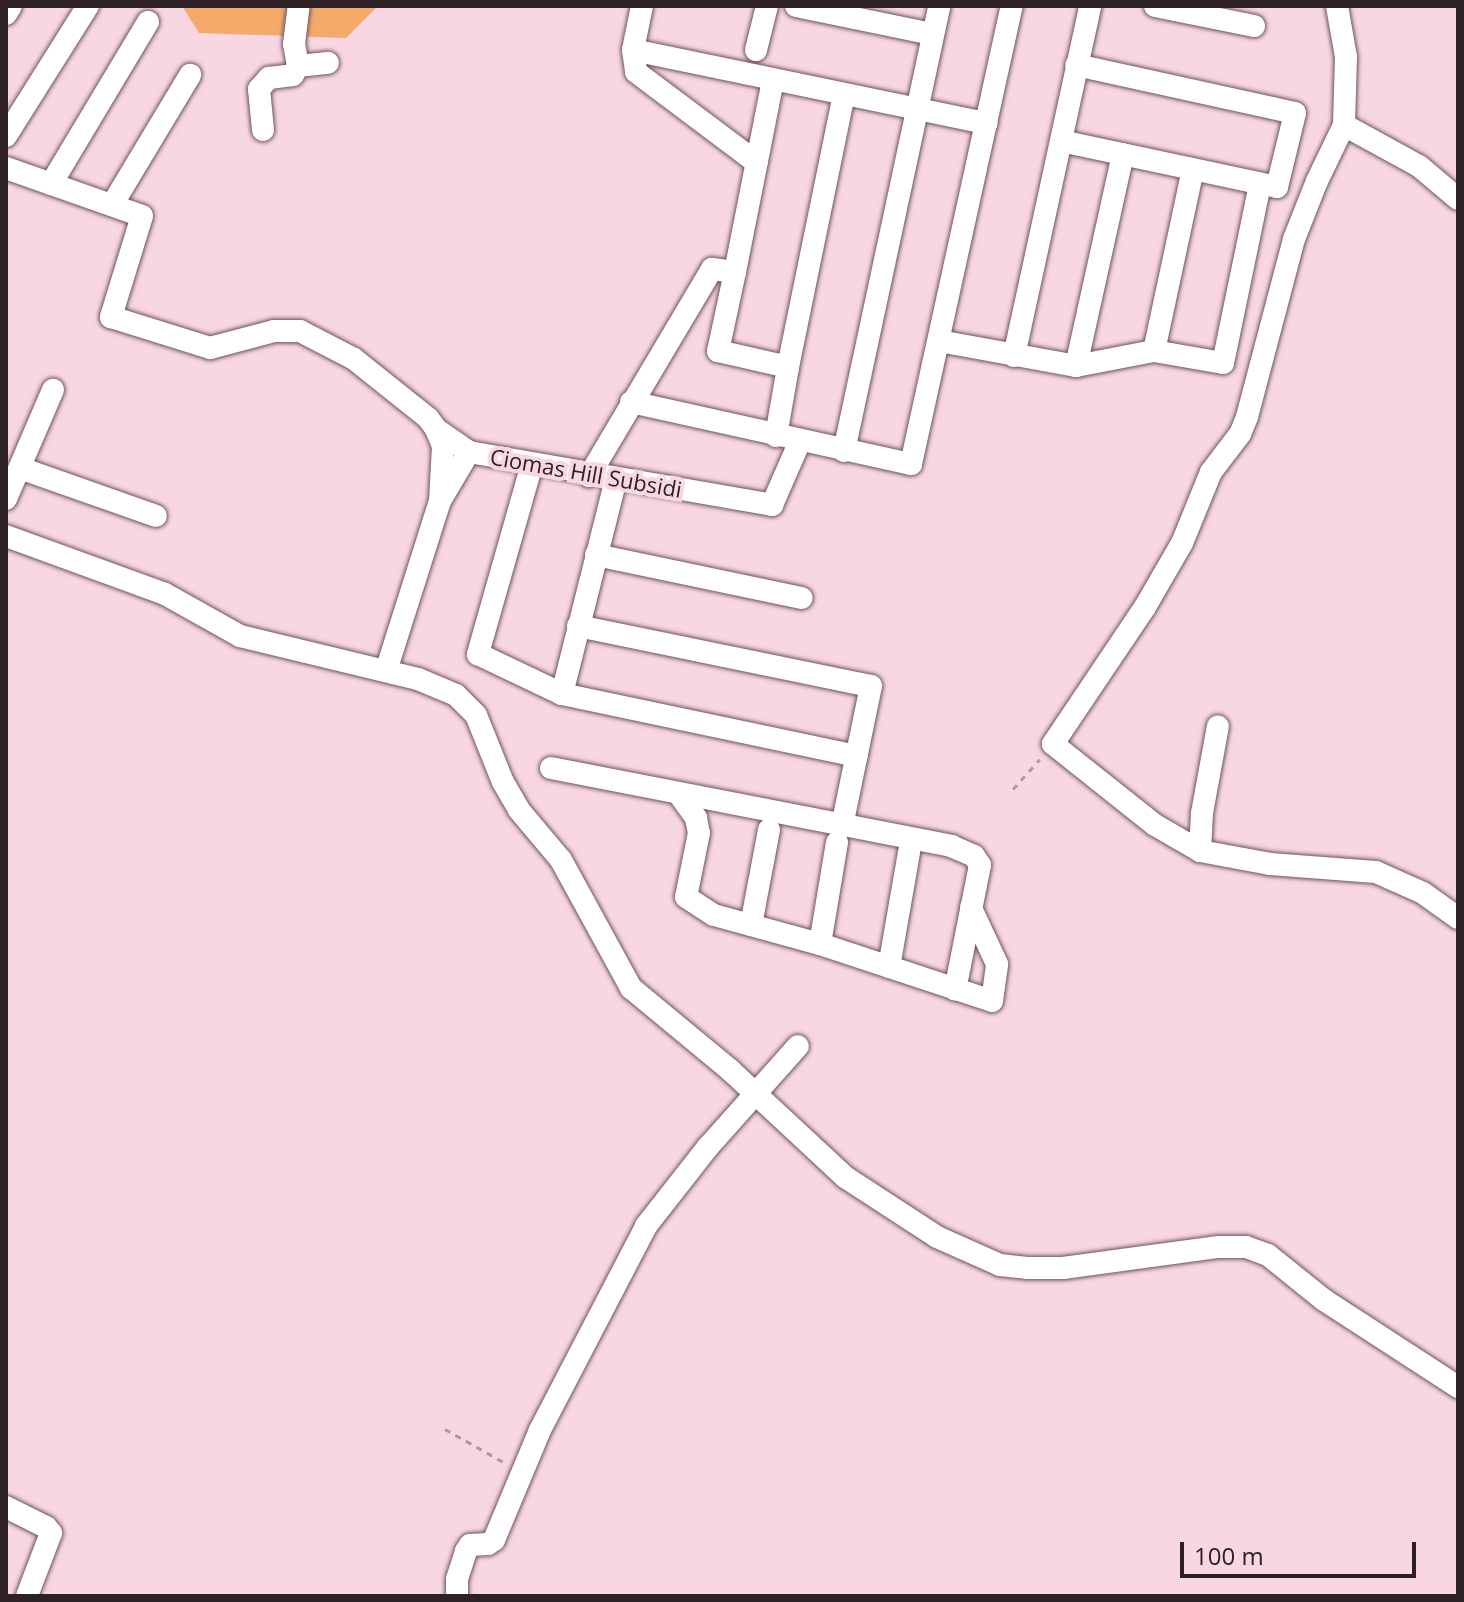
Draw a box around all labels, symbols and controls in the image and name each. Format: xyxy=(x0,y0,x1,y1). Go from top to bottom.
street label: Ciomas Hill Subsidi xyxy=(488,443,684,503)
scale bar xyxy=(1184,1526,1420,1576)
text: 100 m xyxy=(1194,1539,1264,1572)

